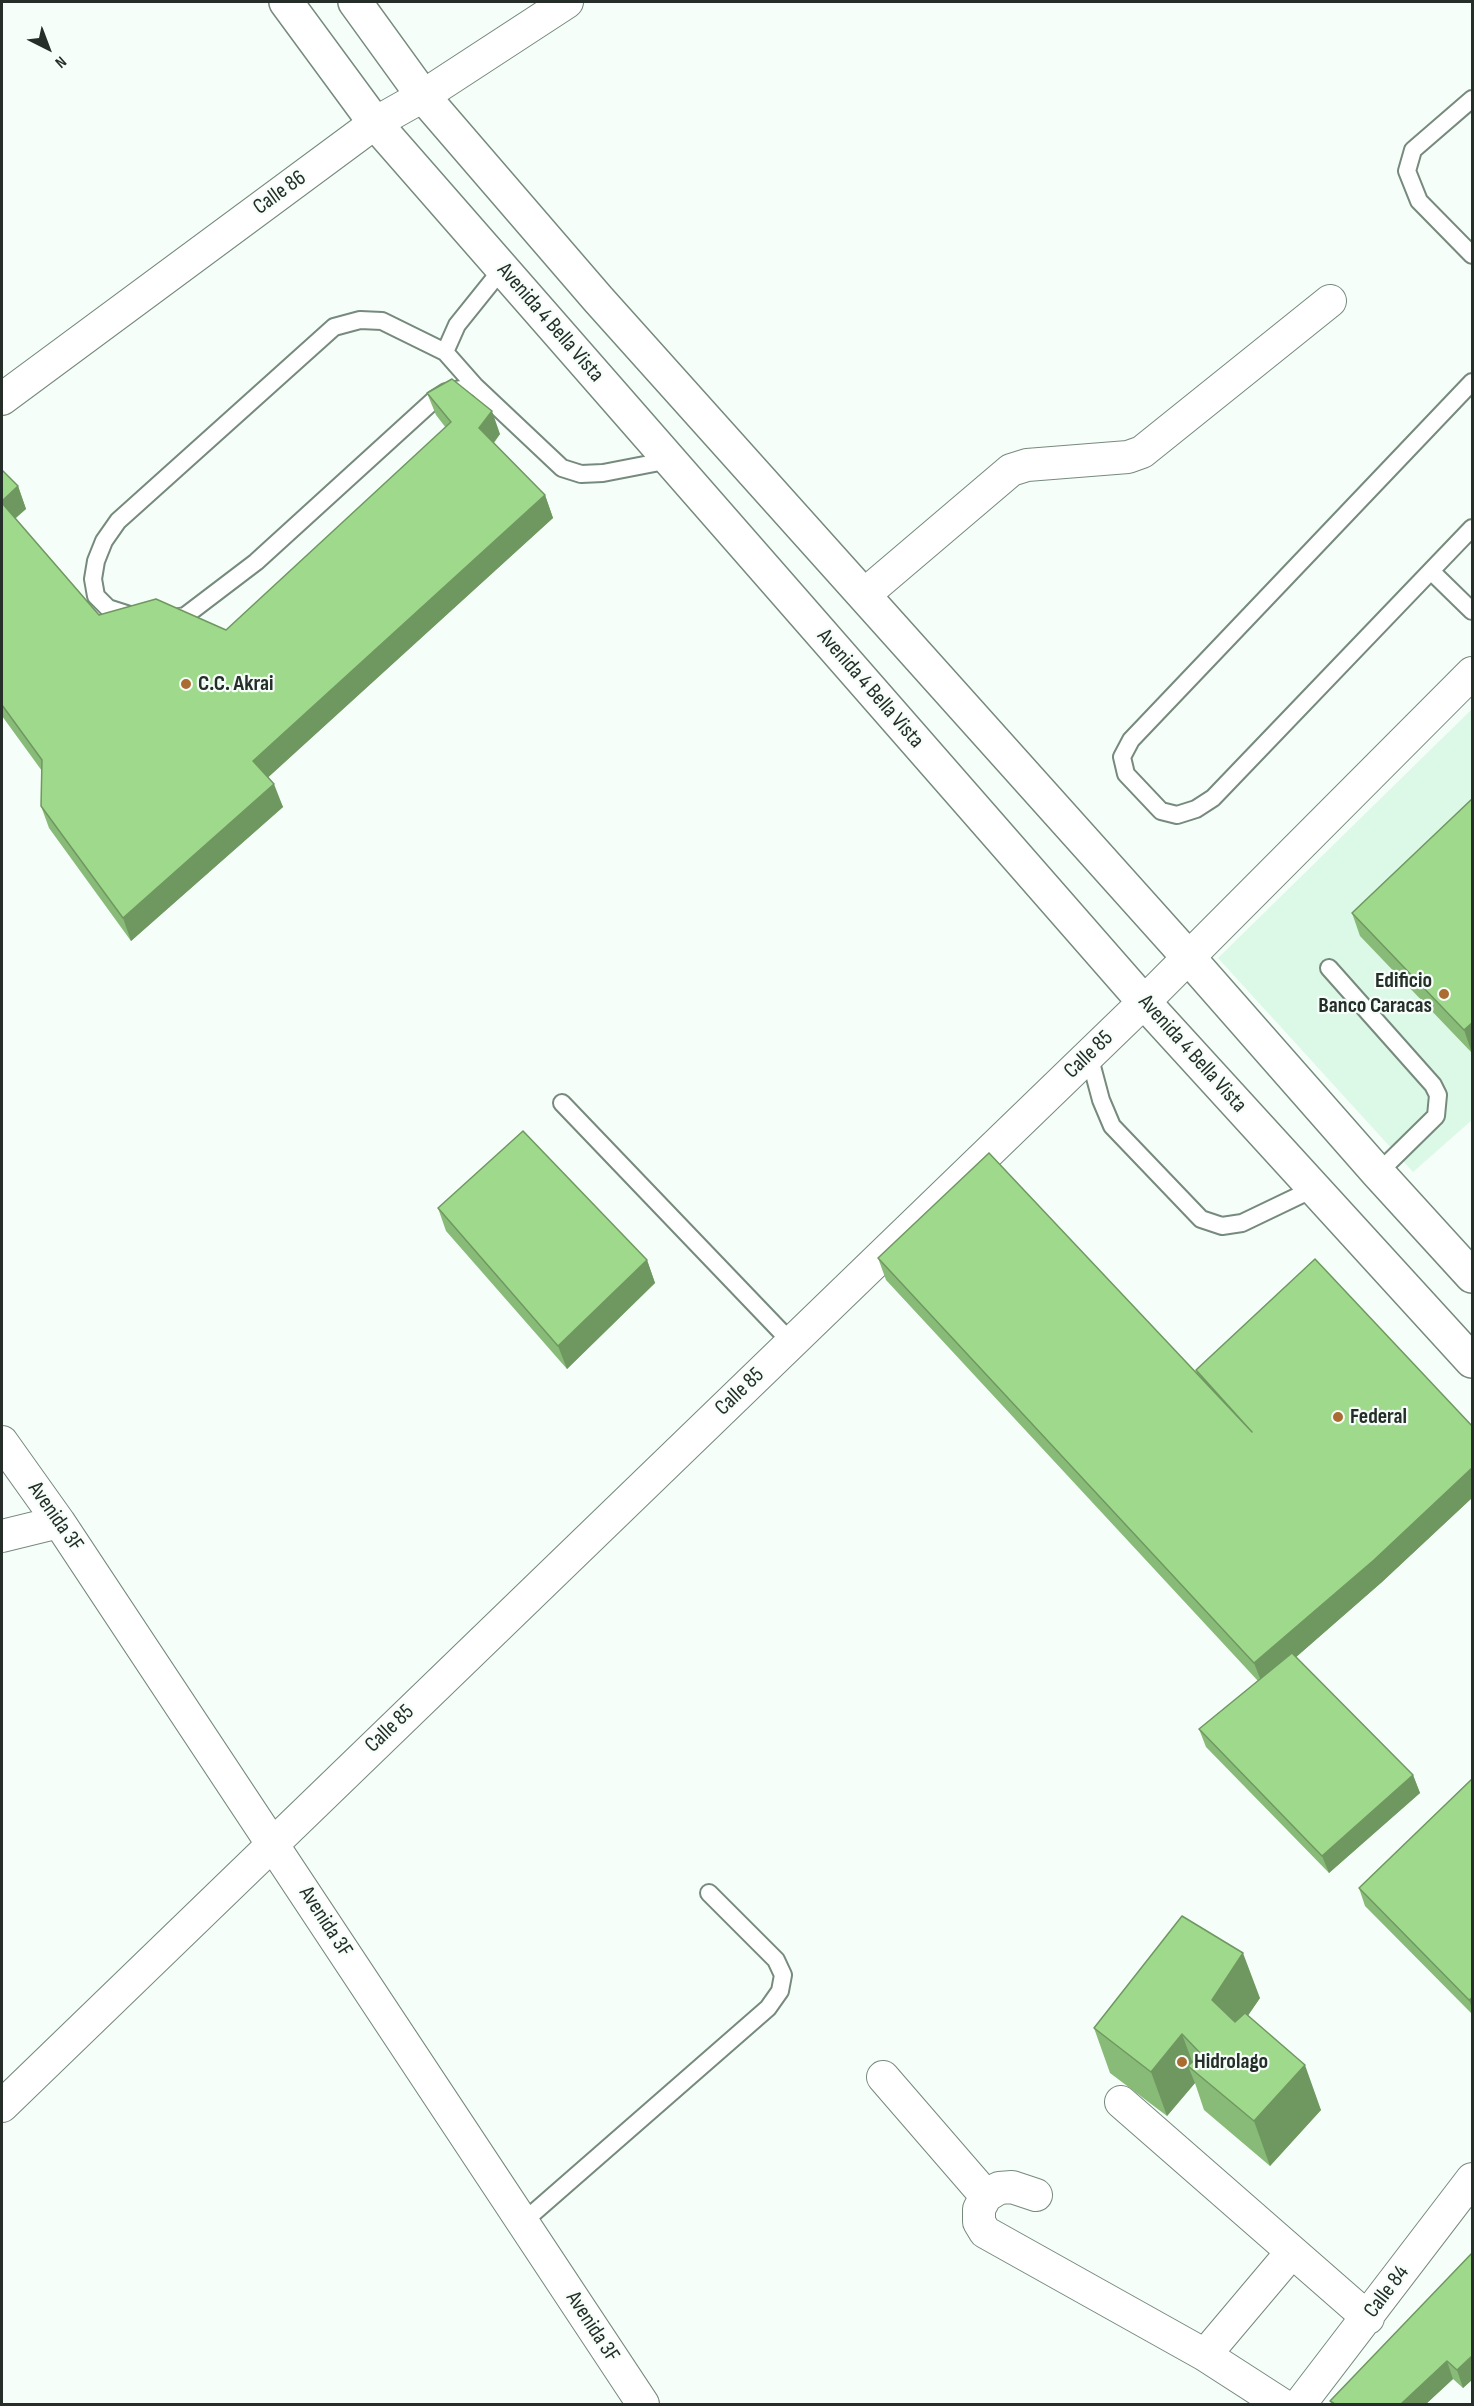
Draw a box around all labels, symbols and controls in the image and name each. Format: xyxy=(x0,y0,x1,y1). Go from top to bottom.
north arrow xyxy=(18,18,78,78)
text: N xyxy=(51,52,70,72)
street label: Calle 86 xyxy=(249,165,311,221)
street label: Avenida 4 Bella Vista xyxy=(491,258,609,388)
street label: Avenida 4 Bella Vista xyxy=(811,624,929,754)
place label: C.C. Akrai xyxy=(198,671,273,697)
marker: C.C. Akrai xyxy=(179,677,193,691)
place label: Edificio Banco Caracas xyxy=(1318,968,1432,1020)
marker: Edificio Banco Caracas xyxy=(1437,987,1451,1001)
street label: Avenida 4 Bella Vista xyxy=(1132,990,1252,1118)
street label: Calle 85 xyxy=(1059,1025,1119,1085)
street label: Calle 85 xyxy=(710,1362,770,1422)
place label: Federal xyxy=(1350,1404,1407,1430)
marker: Federal xyxy=(1331,1410,1345,1424)
street label: Avenida 3F xyxy=(22,1477,88,1557)
street label: Calle 85 xyxy=(360,1699,420,1759)
street label: Avenida 3F xyxy=(292,1882,358,1962)
place label: Hidrolago xyxy=(1194,2049,1268,2075)
marker: Hidrolago xyxy=(1175,2055,1189,2069)
street label: Calle 84 xyxy=(1359,2261,1415,2323)
street label: Avenida 3F xyxy=(559,2287,625,2367)

